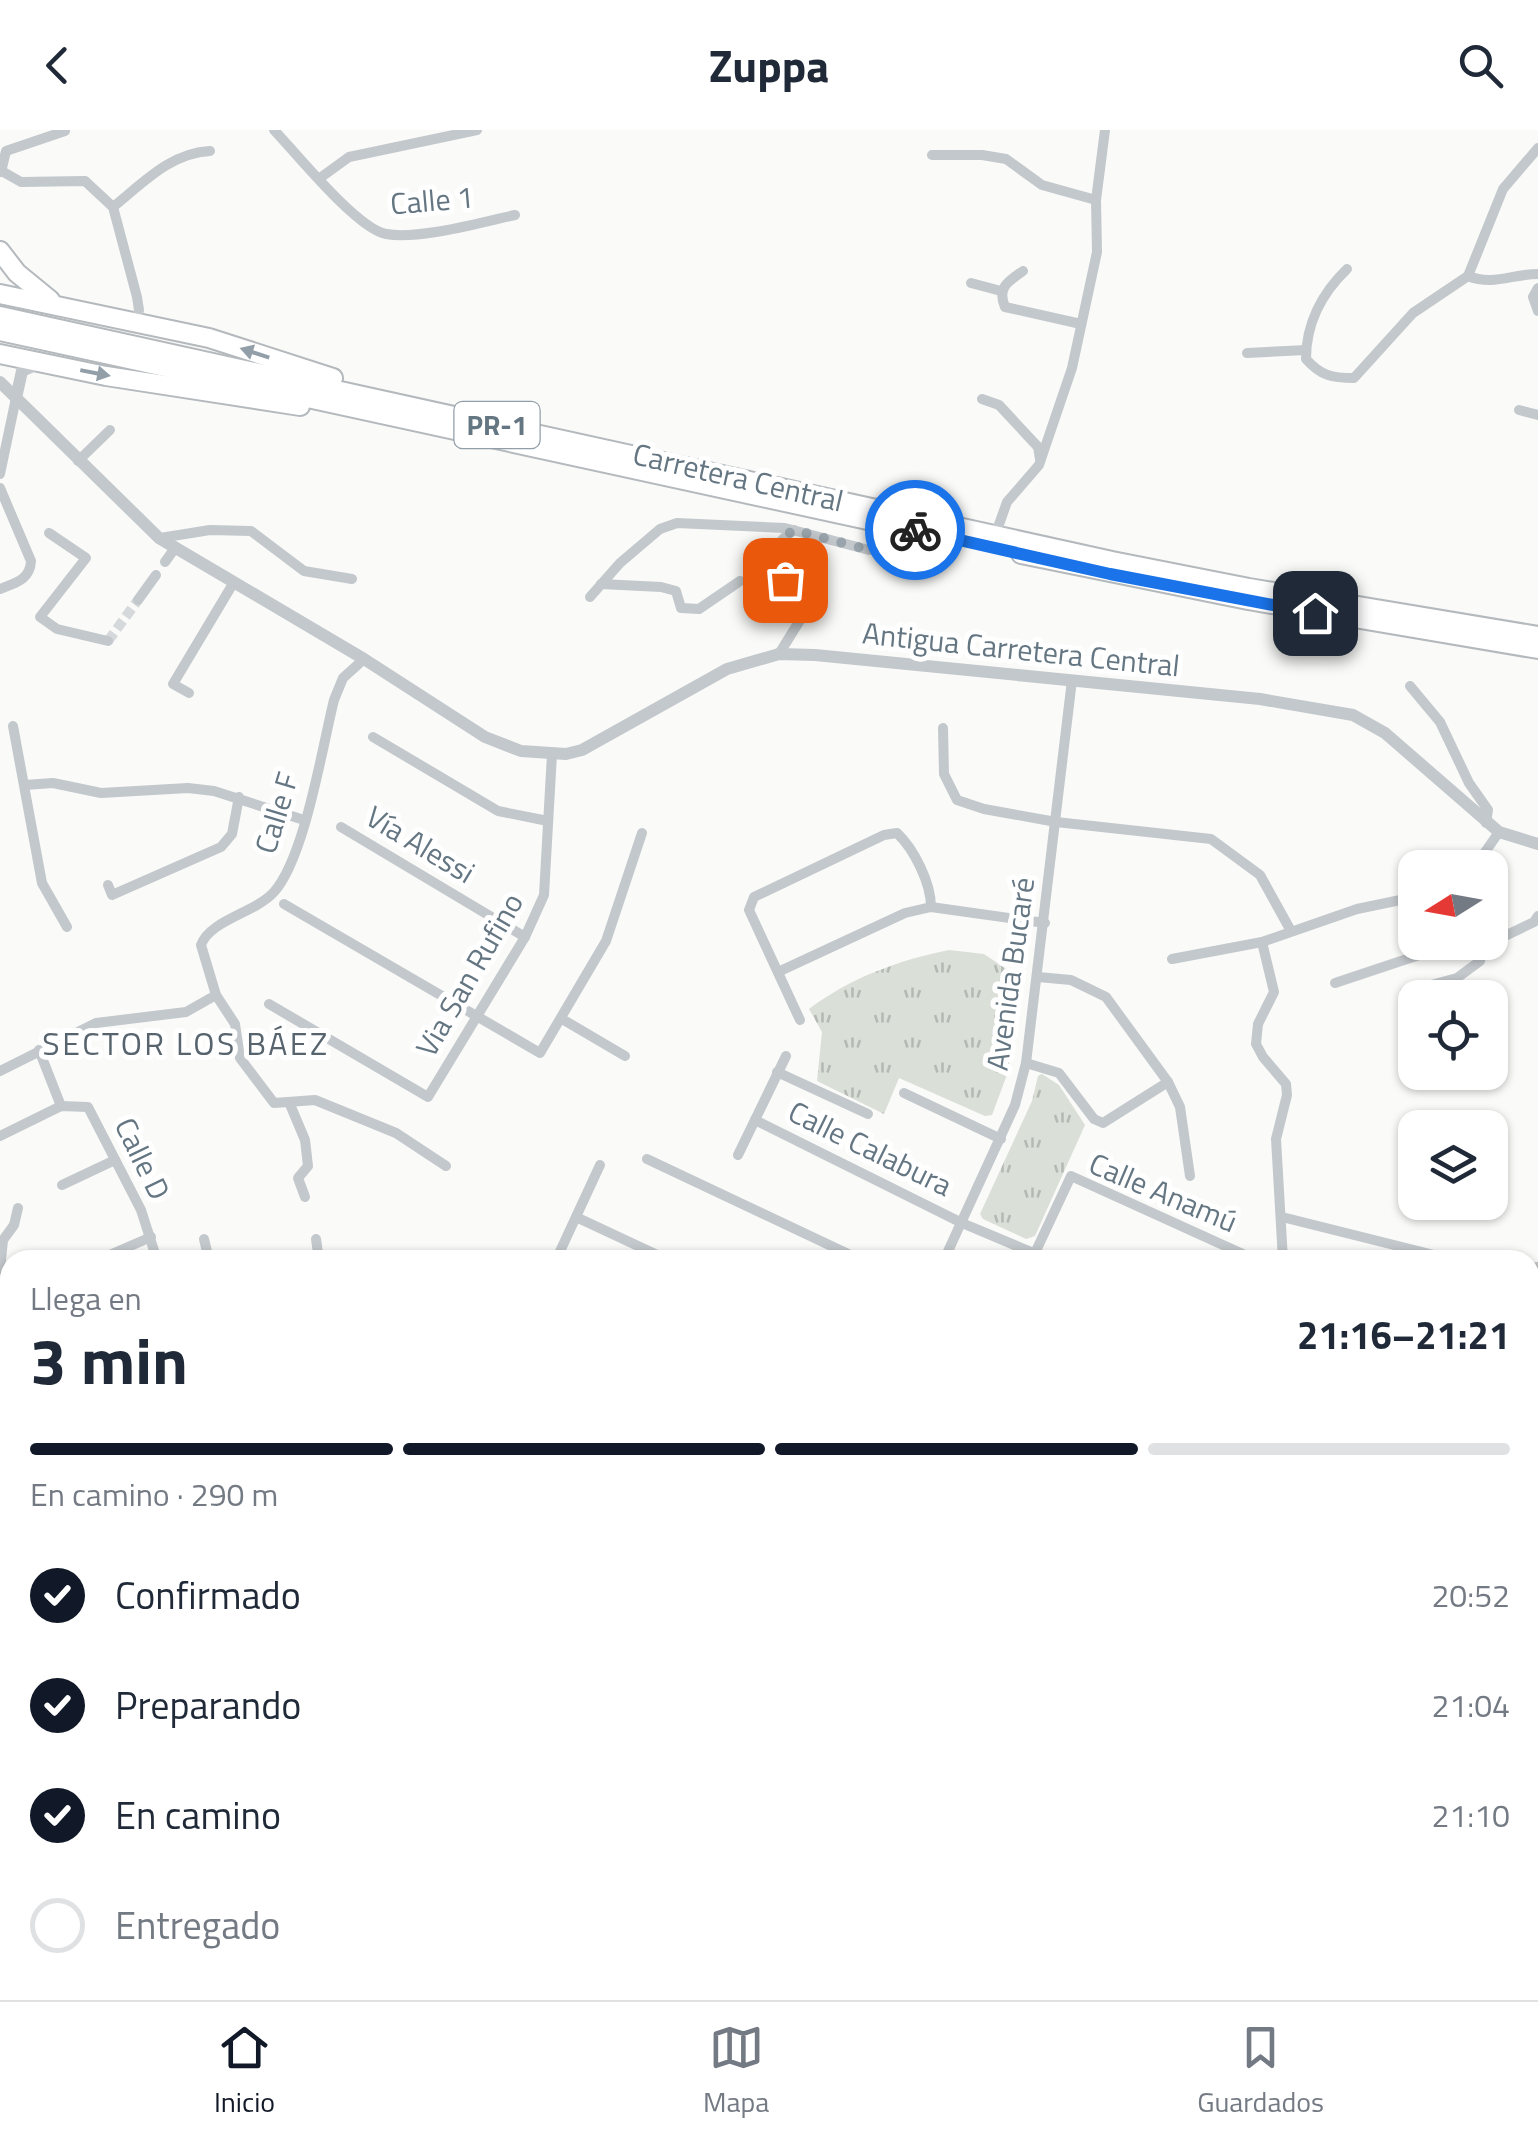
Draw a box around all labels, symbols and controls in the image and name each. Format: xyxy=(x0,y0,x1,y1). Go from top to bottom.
text: Zuppa xyxy=(709,31,829,99)
icon: back xyxy=(30,38,85,93)
icon: search xyxy=(1453,38,1508,93)
street label: Calle 1 xyxy=(388,173,476,227)
one-way arrow xyxy=(240,344,270,359)
one-way arrow xyxy=(80,366,111,382)
road number: PR-1 xyxy=(454,402,540,448)
street label: Carretera Central xyxy=(628,430,848,524)
courier xyxy=(865,480,965,580)
icon: bike xyxy=(888,503,943,558)
pin xyxy=(743,538,828,623)
icon: bag xyxy=(758,553,813,608)
pin xyxy=(1273,571,1358,656)
icon: home xyxy=(1288,586,1343,641)
street label: Antigua Carretera Central xyxy=(860,609,1182,689)
street label: Calle F xyxy=(242,766,310,859)
street label: Vía Alessi xyxy=(357,794,484,895)
north arrow xyxy=(1398,850,1508,960)
map controls xyxy=(1398,850,1508,1220)
street label: Avenida Bucaré xyxy=(974,874,1046,1073)
street label: Via San Rufino xyxy=(404,884,535,1065)
button: locate xyxy=(1398,980,1508,1090)
district label: SECTOR LOS BÁEZ xyxy=(42,1019,330,1067)
street label: Calle Calabura xyxy=(781,1089,960,1208)
street label: Calle D xyxy=(103,1110,182,1207)
button: layers xyxy=(1398,1110,1508,1220)
street label: Calle Anamú xyxy=(1082,1140,1245,1244)
text: Llega en xyxy=(30,1274,142,1322)
text: 21:16–21:21 xyxy=(1297,1306,1510,1364)
text: 3 min xyxy=(30,1310,188,1409)
text: En camino · 290 m xyxy=(30,1470,278,1518)
text: Confirmado xyxy=(115,1566,301,1624)
icon: check xyxy=(30,1568,85,1623)
text: 20:52 xyxy=(1431,1571,1510,1619)
text: Preparando xyxy=(115,1676,301,1734)
icon: check xyxy=(30,1678,85,1733)
text: 21:04 xyxy=(1431,1681,1510,1729)
text: En camino xyxy=(115,1786,281,1844)
icon: check xyxy=(30,1788,85,1843)
text: 21:10 xyxy=(1431,1791,1510,1839)
text: Entregado xyxy=(115,1896,280,1954)
tab: Inicio xyxy=(214,2020,275,2123)
tab: Mapa xyxy=(703,2020,769,2123)
tab: Guardados xyxy=(1197,2020,1324,2123)

